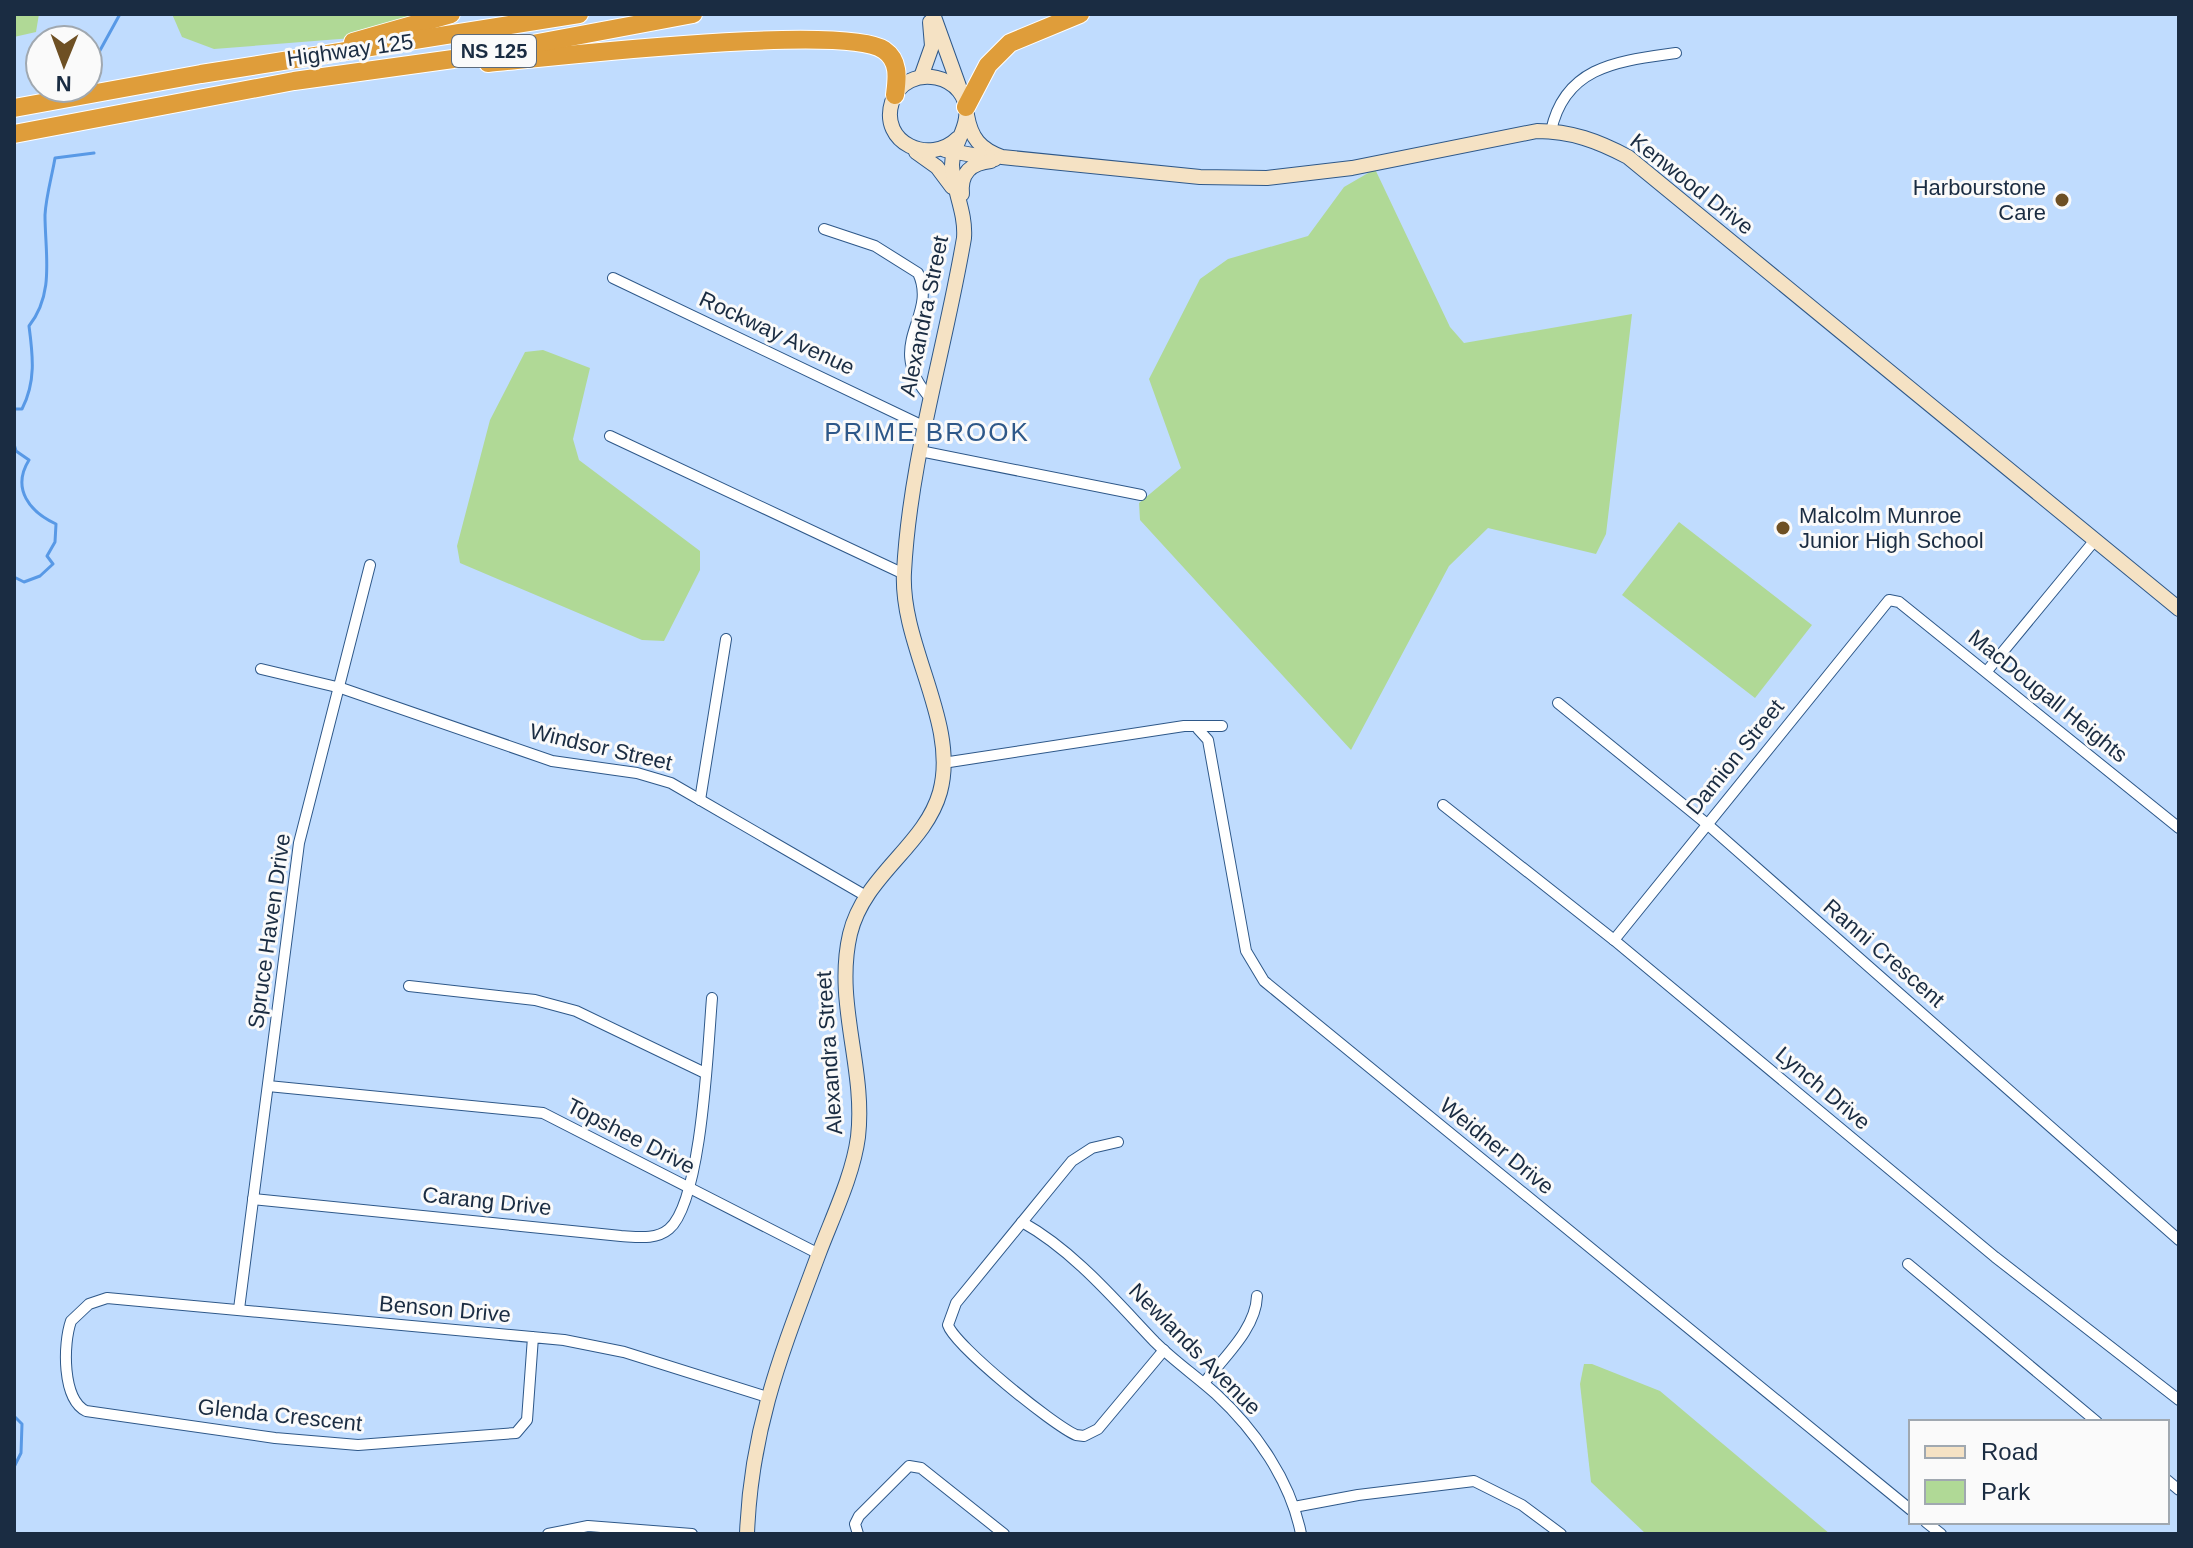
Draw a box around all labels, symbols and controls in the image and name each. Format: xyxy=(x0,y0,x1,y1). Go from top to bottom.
north arrow xyxy=(24,24,104,104)
street label: Highway 125 xyxy=(285,29,415,71)
road number: NS 125 xyxy=(452,35,536,67)
text: N xyxy=(55,71,72,96)
street label: Kenwood Drive xyxy=(1626,128,1758,240)
place label: Harbourstone Care xyxy=(1913,175,2046,225)
marker: Harbourstone Care xyxy=(2053,191,2071,209)
street label: Alexandra Street xyxy=(895,233,953,399)
street label: Rockway Avenue xyxy=(695,286,859,380)
district label: PRIME BROOK xyxy=(824,417,1030,447)
place label: Malcolm Munroe Junior High School xyxy=(1799,503,1984,553)
marker: Malcolm Munroe Junior High School xyxy=(1774,519,1792,537)
street label: MacDougall Heights xyxy=(1964,624,2132,768)
street label: Damion Street xyxy=(1681,694,1789,820)
street label: Windsor Street xyxy=(527,718,675,776)
street label: Spruce Haven Drive xyxy=(243,832,295,1030)
street label: Ranni Crescent xyxy=(1819,894,1949,1012)
street label: Alexandra Street xyxy=(811,970,847,1136)
street label: Lynch Drive xyxy=(1771,1041,1875,1135)
street label: Topshee Drive xyxy=(563,1093,699,1179)
street label: Weidner Drive xyxy=(1435,1093,1559,1199)
street label: Carang Drive xyxy=(421,1182,553,1220)
street label: Newlands Avenue xyxy=(1124,1278,1266,1420)
street label: Benson Drive xyxy=(378,1291,512,1327)
street label: Glenda Crescent xyxy=(197,1394,363,1436)
legend xyxy=(1909,1420,2169,1524)
text: Road xyxy=(1981,1438,2038,1465)
text: Park xyxy=(1981,1478,2031,1505)

